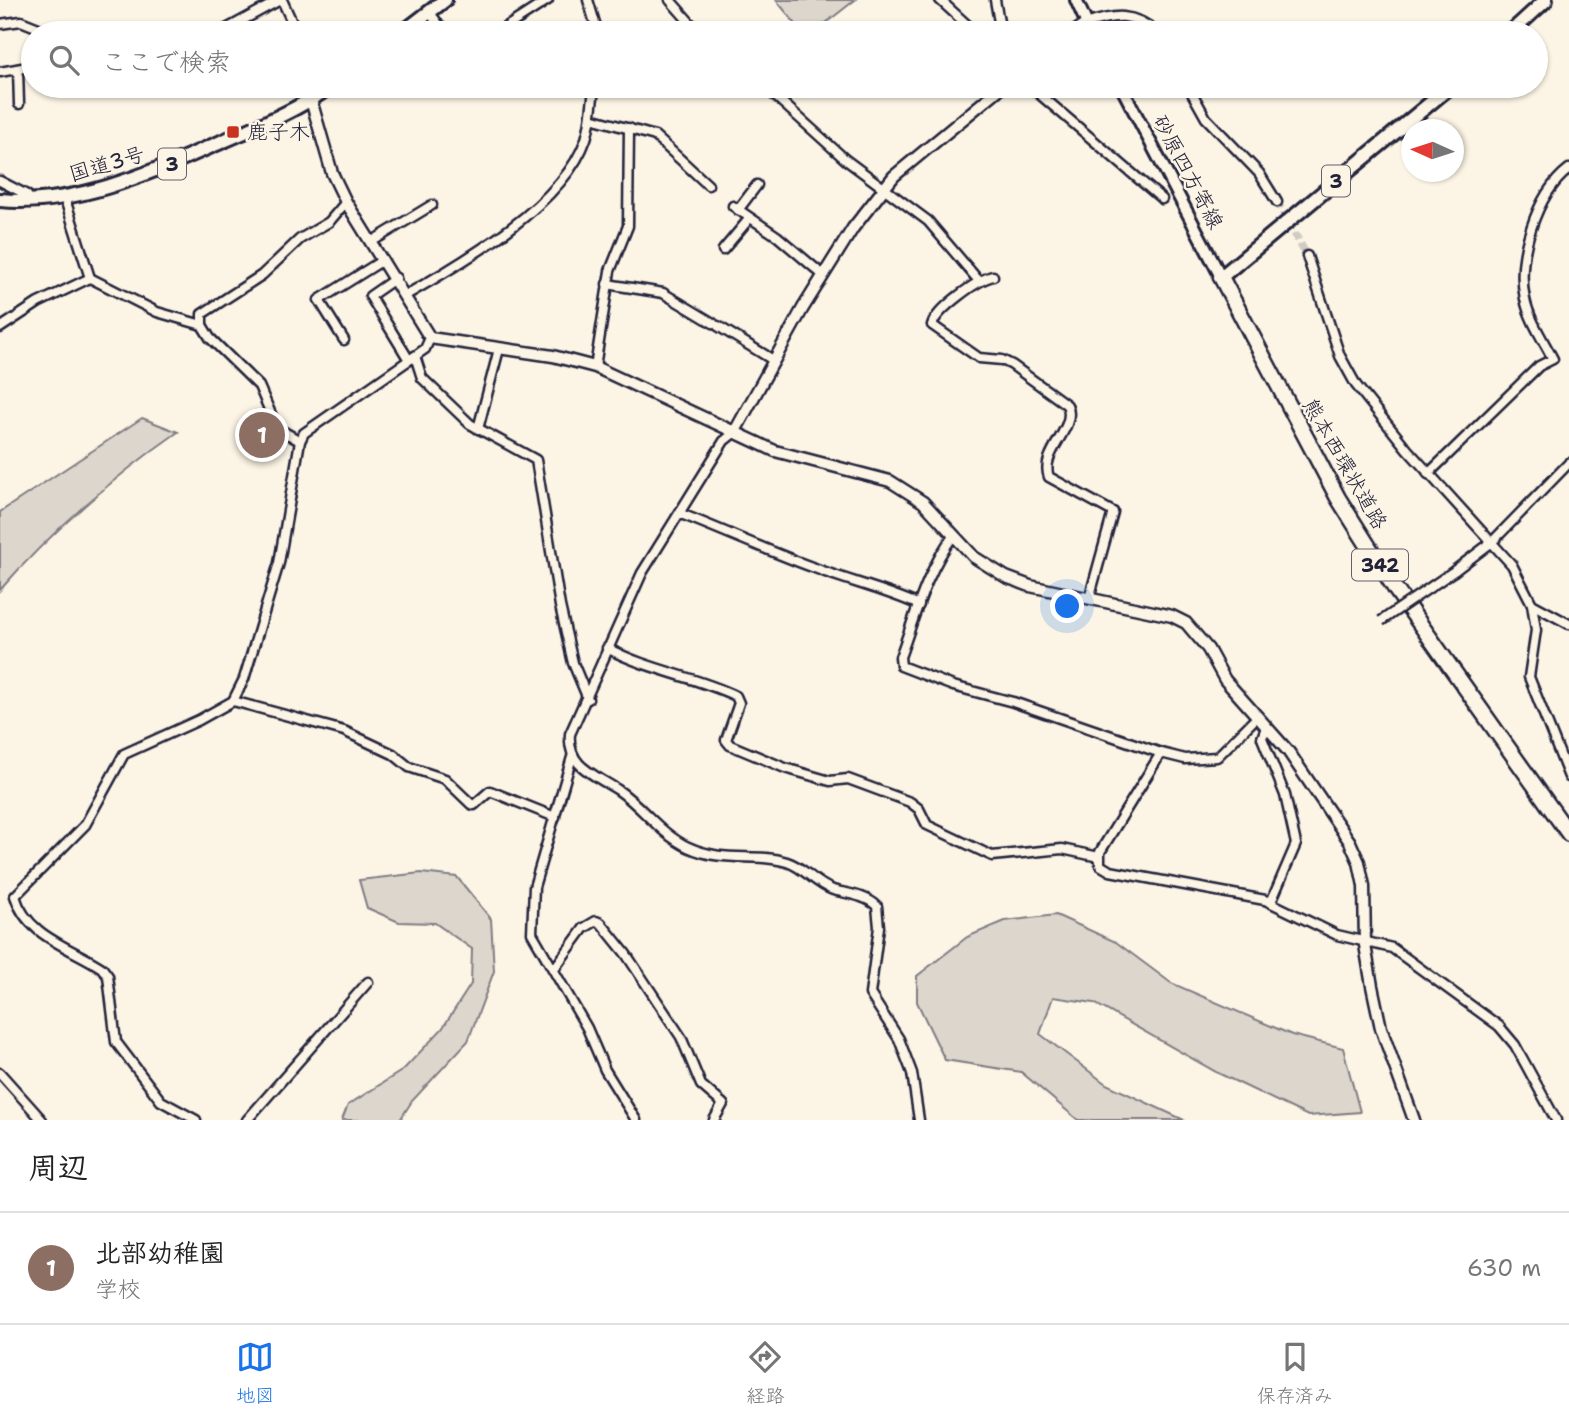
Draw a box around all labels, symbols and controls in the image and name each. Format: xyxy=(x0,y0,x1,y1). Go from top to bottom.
search box xyxy=(21,21,1548,98)
icon: search xyxy=(45,41,83,79)
text: ここで検索 xyxy=(101,44,231,79)
street label: 砂原四方寄線 xyxy=(1146,110,1230,234)
place label: 鹿子木 xyxy=(247,118,310,146)
north arrow xyxy=(1401,119,1464,182)
marker: 鹿子木 xyxy=(225,124,241,140)
street label: 国道3号 xyxy=(66,140,148,188)
road number: 3 xyxy=(158,148,186,180)
road number: 3 xyxy=(1322,166,1350,196)
street label: 熊本西環状道路 xyxy=(1296,393,1394,535)
pin: 1 xyxy=(239,409,285,461)
road number: 342 xyxy=(1352,550,1408,580)
your location xyxy=(1050,589,1084,623)
text: 周辺 xyxy=(28,1147,88,1188)
text: 北部幼稚園 xyxy=(95,1235,225,1270)
text: 1 xyxy=(46,1253,56,1283)
text: 630 m xyxy=(1467,1253,1541,1283)
text: 学校 xyxy=(95,1274,141,1304)
tab: 地図 xyxy=(236,1338,274,1408)
tab: 経路 xyxy=(746,1338,785,1408)
tab: 保存済み xyxy=(1257,1338,1333,1408)

